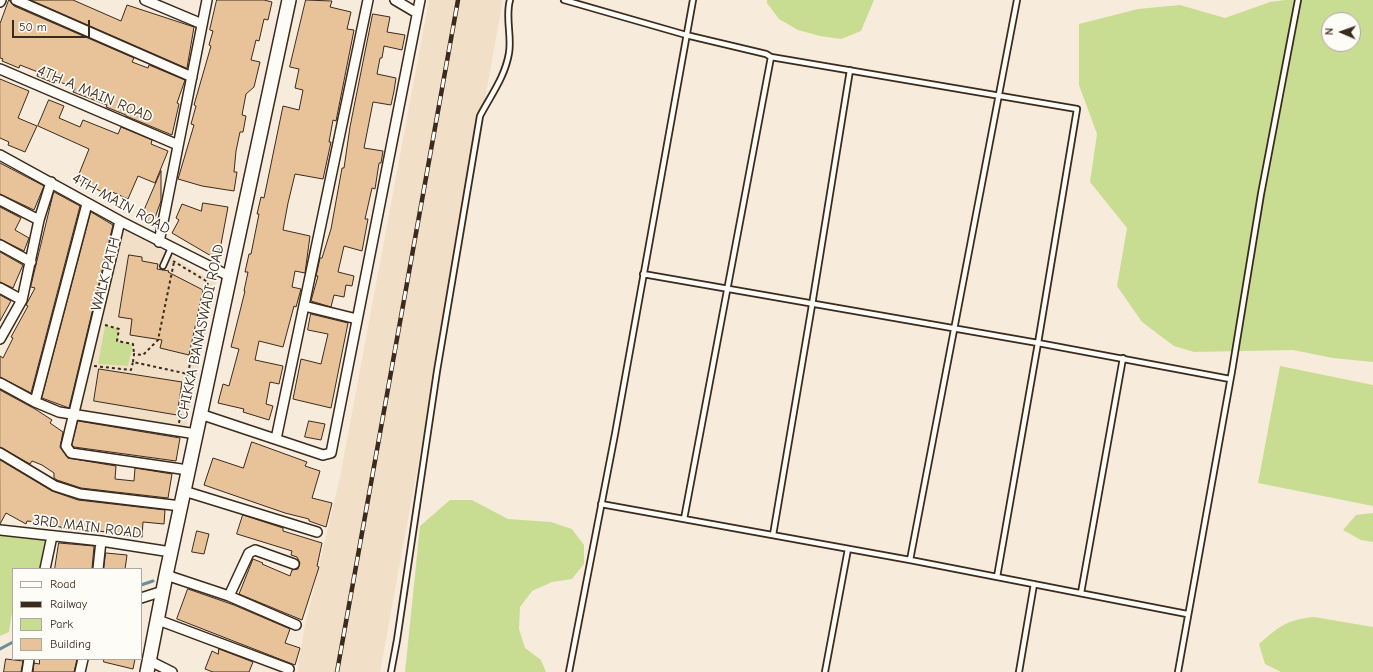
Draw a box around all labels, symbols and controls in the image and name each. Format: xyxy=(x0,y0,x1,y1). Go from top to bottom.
scale bar xyxy=(14,12,92,38)
north arrow xyxy=(1321,12,1361,52)
text: 50 m xyxy=(19,20,47,34)
text: N xyxy=(1323,28,1336,35)
street label: 4TH A MAIN ROAD xyxy=(35,62,155,126)
street label: 4TH MAIN ROAD xyxy=(69,170,173,238)
street label: WALK PATH xyxy=(87,235,125,313)
street label: CHIKKA BANASWADI ROAD xyxy=(174,243,228,421)
street label: 3RD MAIN ROAD xyxy=(31,511,143,543)
legend xyxy=(12,568,142,660)
text: Road xyxy=(50,577,76,591)
text: Railway xyxy=(50,597,87,611)
text: Park xyxy=(50,617,73,631)
text: Building xyxy=(50,637,91,651)

